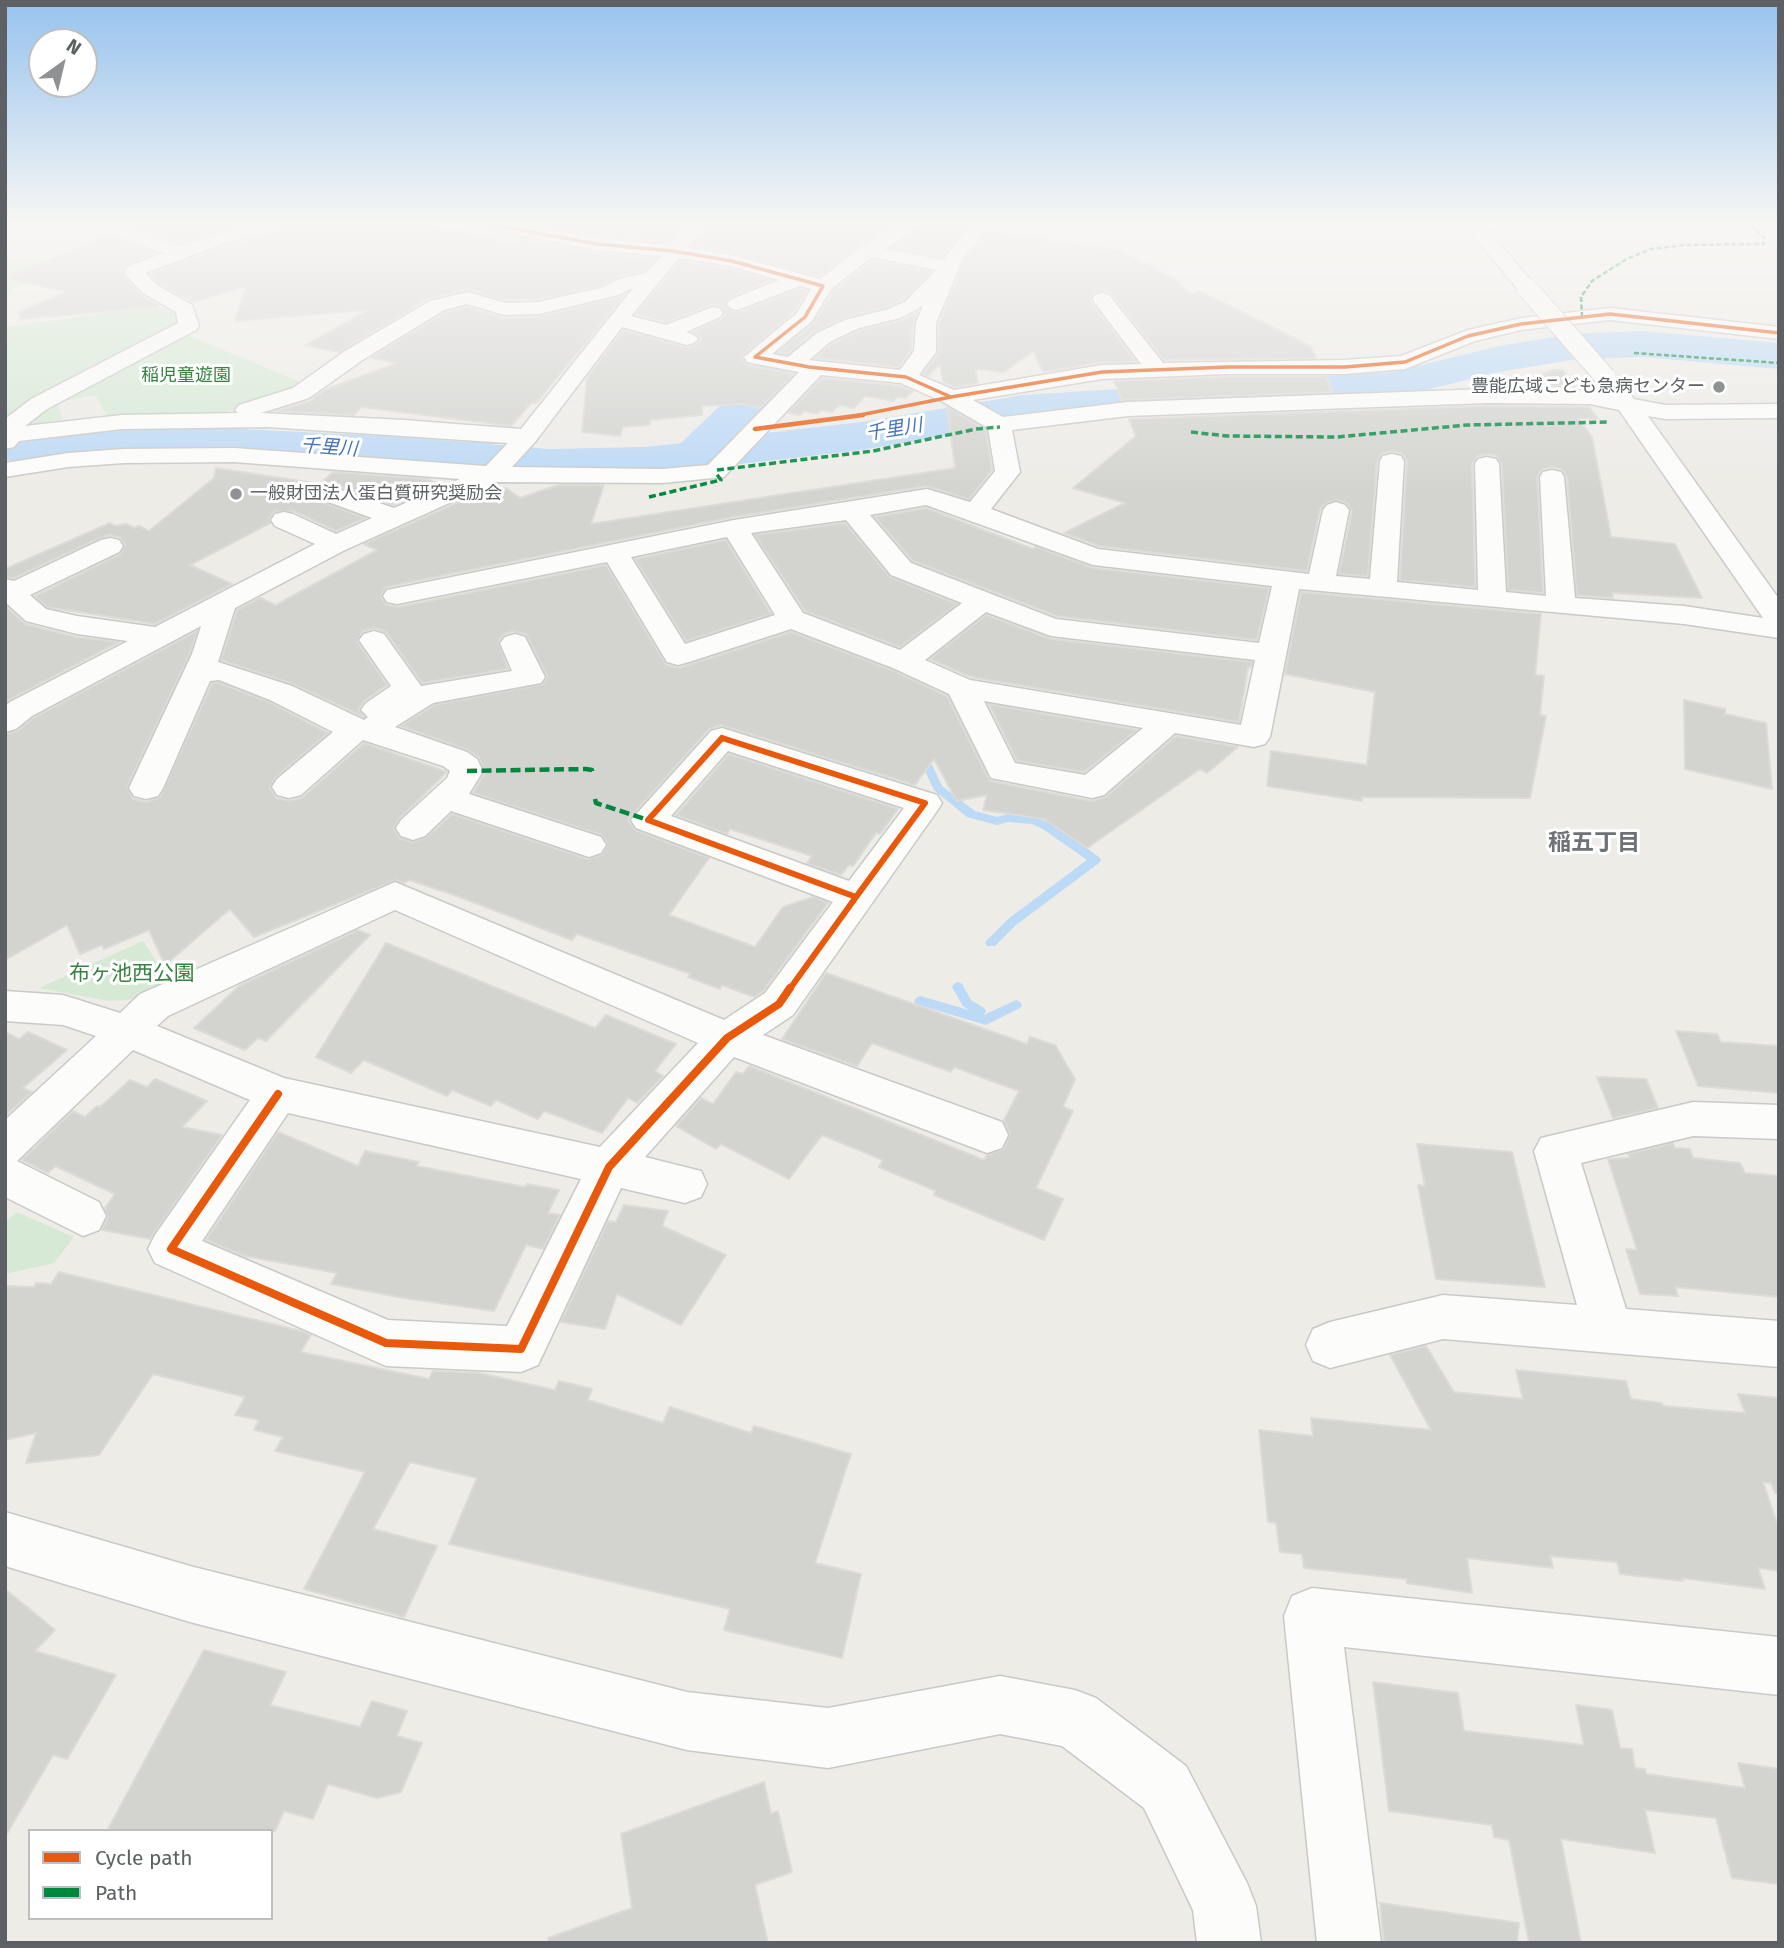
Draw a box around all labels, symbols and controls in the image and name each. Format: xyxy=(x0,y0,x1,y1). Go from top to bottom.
north arrow xyxy=(28,28,98,98)
text: N xyxy=(62,34,86,60)
park label: 稲児童遊園 xyxy=(141,365,231,387)
place label: 豊能広域こども急病センター xyxy=(1471,376,1705,398)
marker: 豊能広域こども急病センター xyxy=(1711,379,1727,395)
water label: 千里川 xyxy=(864,414,924,446)
water label: 千里川 xyxy=(300,435,358,461)
place label: 一般財団法人蛋白質研究奨励会 xyxy=(250,483,502,505)
marker: 一般財団法人蛋白質研究奨励会 xyxy=(228,486,244,502)
district label: 稲五丁目 xyxy=(1548,830,1640,858)
park label: 布ヶ池西公園 xyxy=(69,961,195,987)
legend xyxy=(28,1829,273,1920)
text: Cycle path xyxy=(95,1845,193,1871)
text: Path xyxy=(95,1880,137,1906)

